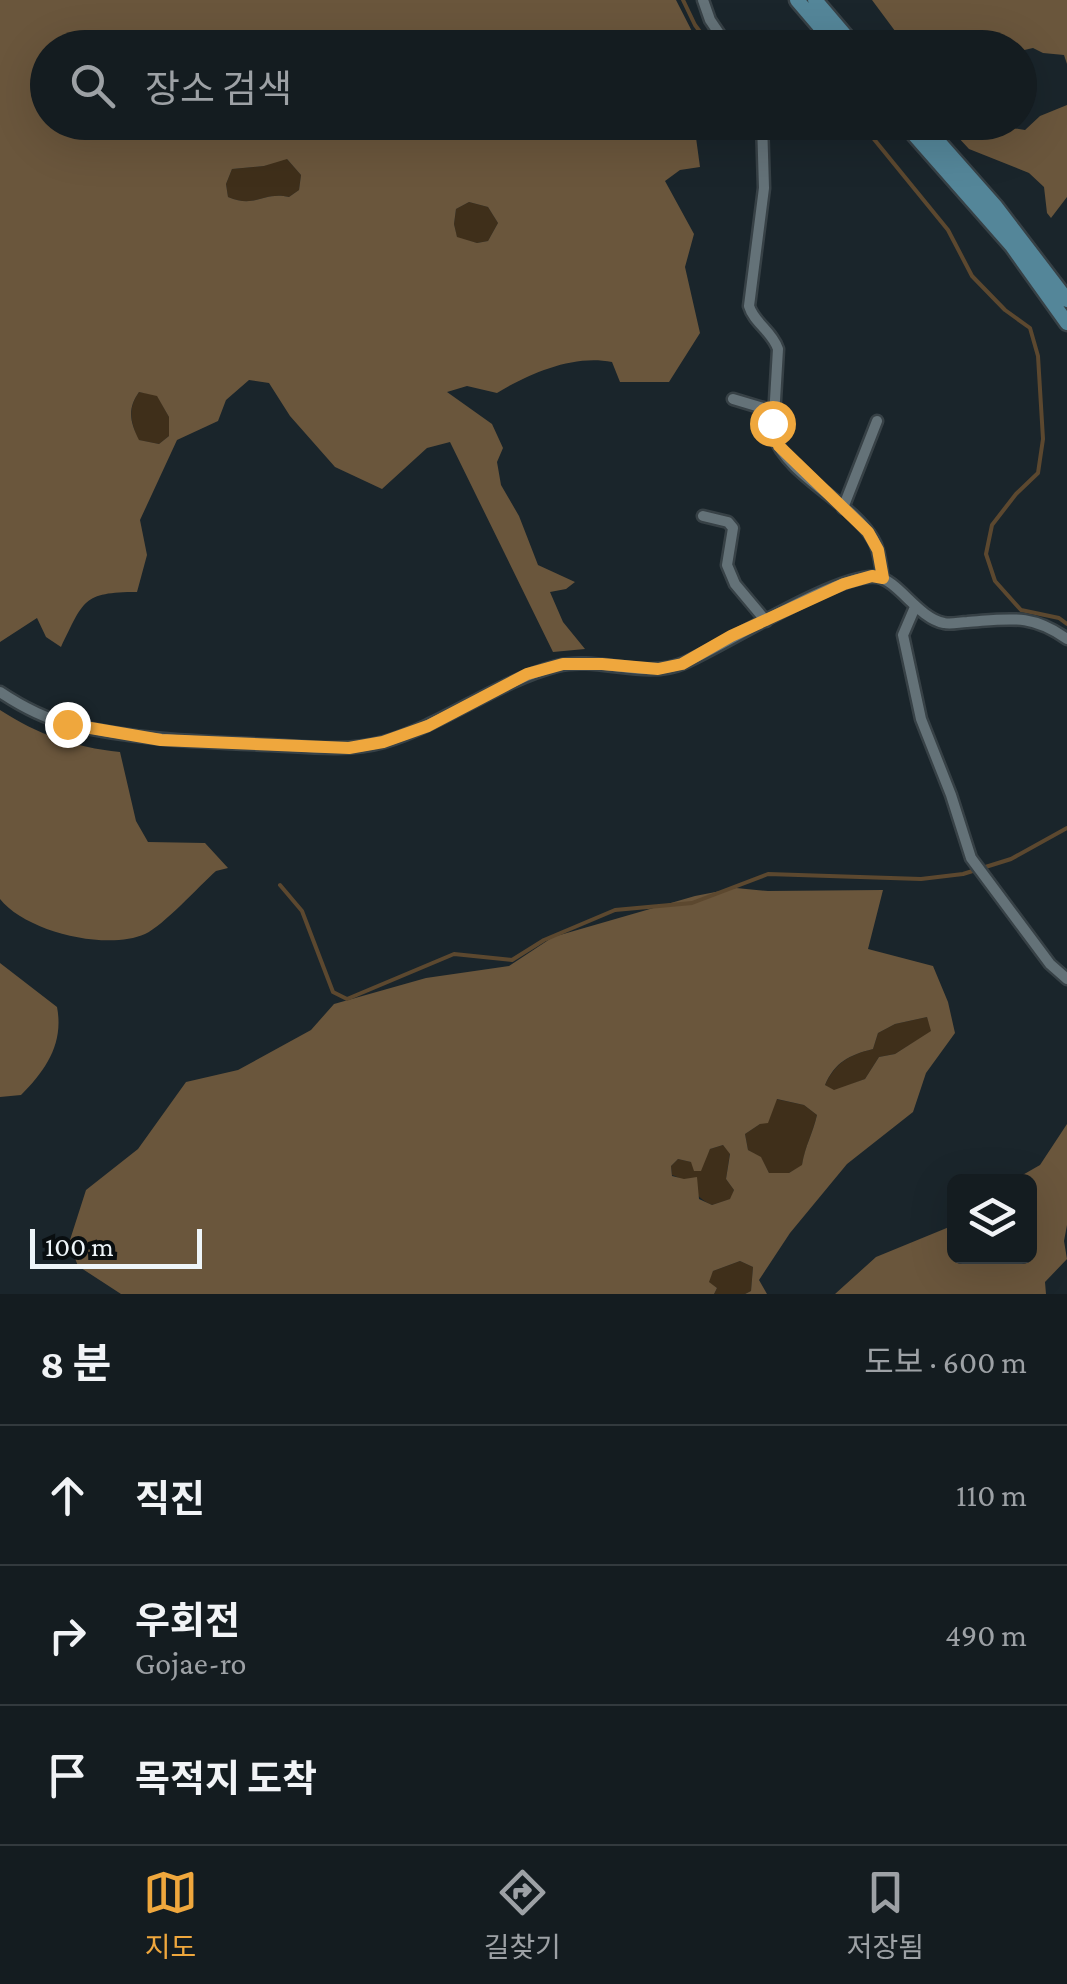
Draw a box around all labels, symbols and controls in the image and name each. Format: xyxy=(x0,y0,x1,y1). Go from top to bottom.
search box xyxy=(30,30,1037,140)
icon: search xyxy=(65,58,120,113)
text: 장소 검색 xyxy=(145,68,292,110)
route start xyxy=(750,401,796,447)
route end xyxy=(45,702,91,748)
map controls xyxy=(947,1174,1037,1264)
button: layers xyxy=(947,1174,1037,1264)
scale bar xyxy=(30,1224,202,1268)
text: 100 m xyxy=(45,1231,114,1262)
text: 8 분 xyxy=(40,1340,111,1387)
text: 도보 · 600 m xyxy=(864,1344,1027,1380)
icon: ahead xyxy=(40,1468,95,1523)
text: 110 m xyxy=(956,1477,1027,1513)
text: 직진 xyxy=(135,1478,205,1520)
text: 우회전 xyxy=(135,1600,240,1642)
icon: right xyxy=(40,1608,95,1663)
text: 490 m xyxy=(945,1617,1027,1653)
text: Gojae-ro xyxy=(135,1645,246,1681)
icon: arrive xyxy=(40,1748,95,1803)
text: 목적지 도착 xyxy=(135,1758,317,1800)
tab: 지도 xyxy=(143,1865,198,1965)
tab: 길찾기 xyxy=(484,1865,561,1965)
tab: 저장됨 xyxy=(847,1865,924,1965)

